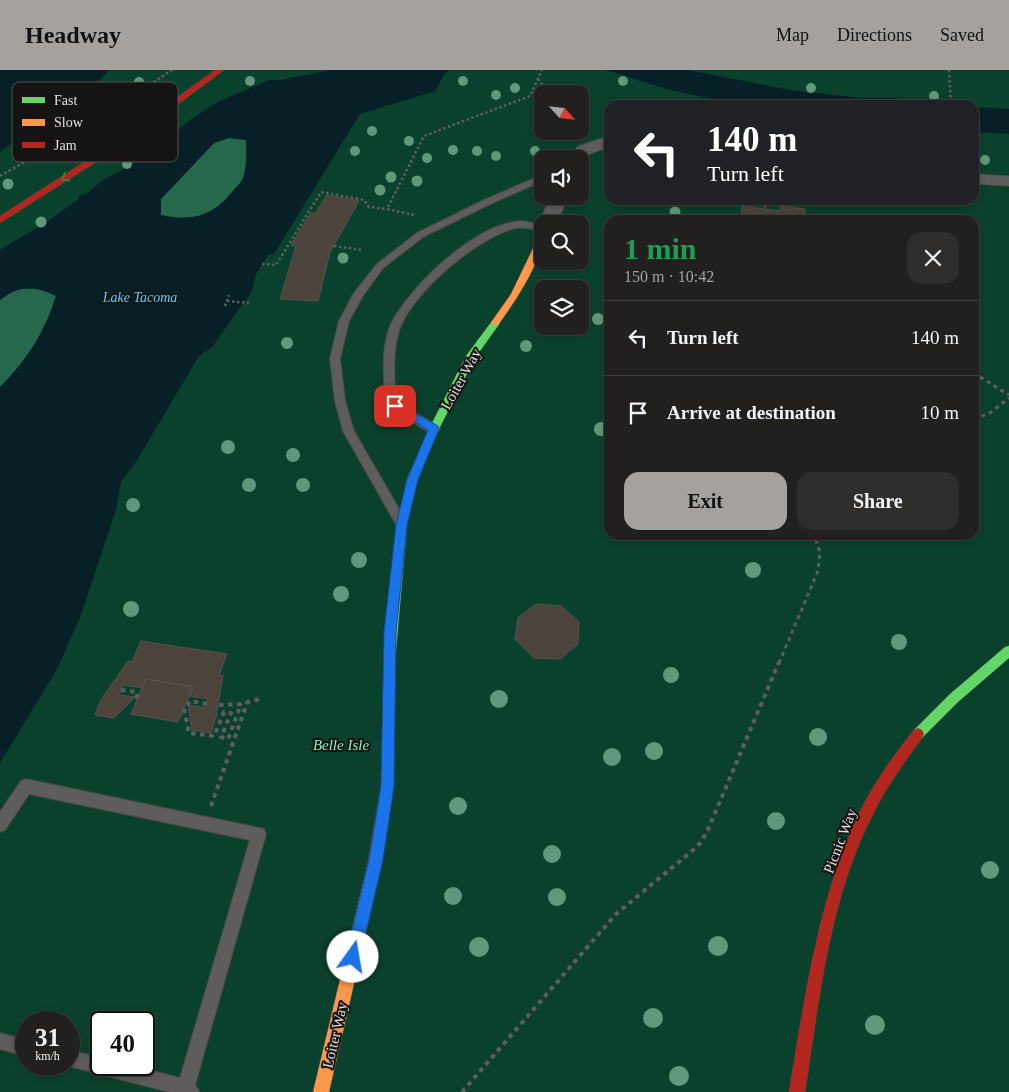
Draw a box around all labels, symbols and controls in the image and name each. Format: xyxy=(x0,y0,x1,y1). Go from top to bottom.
text: Headway xyxy=(25,22,121,48)
text: Map xyxy=(776,25,809,45)
text: Directions xyxy=(837,25,912,45)
text: Saved xyxy=(940,25,984,45)
legend xyxy=(12,82,178,162)
north arrow xyxy=(534,85,589,140)
map controls xyxy=(534,85,589,335)
text: Fast xyxy=(54,93,77,108)
text: Slow xyxy=(54,115,84,130)
icon: left xyxy=(624,120,689,185)
text: 140 m xyxy=(707,120,797,159)
text: Jam xyxy=(54,138,77,153)
button: sound xyxy=(534,150,589,205)
text: Turn left xyxy=(707,161,784,186)
one-way arrow xyxy=(62,172,71,182)
button: search xyxy=(534,215,589,270)
text: 1 min xyxy=(624,232,697,265)
button: close xyxy=(907,232,959,284)
text: 150 m · 10:42 xyxy=(624,268,714,285)
button: layers xyxy=(534,280,589,335)
water label: Lake Tacoma xyxy=(102,290,177,305)
icon: left xyxy=(624,324,652,352)
text: Turn left xyxy=(667,327,739,348)
text: 140 m xyxy=(911,327,959,348)
street label: Loiter Way xyxy=(438,345,485,412)
pin xyxy=(374,385,416,427)
icon: arrive xyxy=(381,392,409,420)
icon: arrive xyxy=(624,399,652,427)
text: Arrive at destination xyxy=(667,402,836,423)
text: 10 m xyxy=(920,402,959,423)
button: Exit xyxy=(624,472,787,530)
button: Share xyxy=(797,472,959,530)
park label: Belle Isle xyxy=(313,737,369,753)
street label: Picnic Way xyxy=(820,806,860,876)
position arrow xyxy=(326,930,378,982)
street label: Loiter Way xyxy=(320,1000,350,1070)
speed limit sign: 40 xyxy=(90,1011,155,1076)
text: 31 xyxy=(35,1024,60,1051)
text: km/h xyxy=(35,1049,60,1063)

